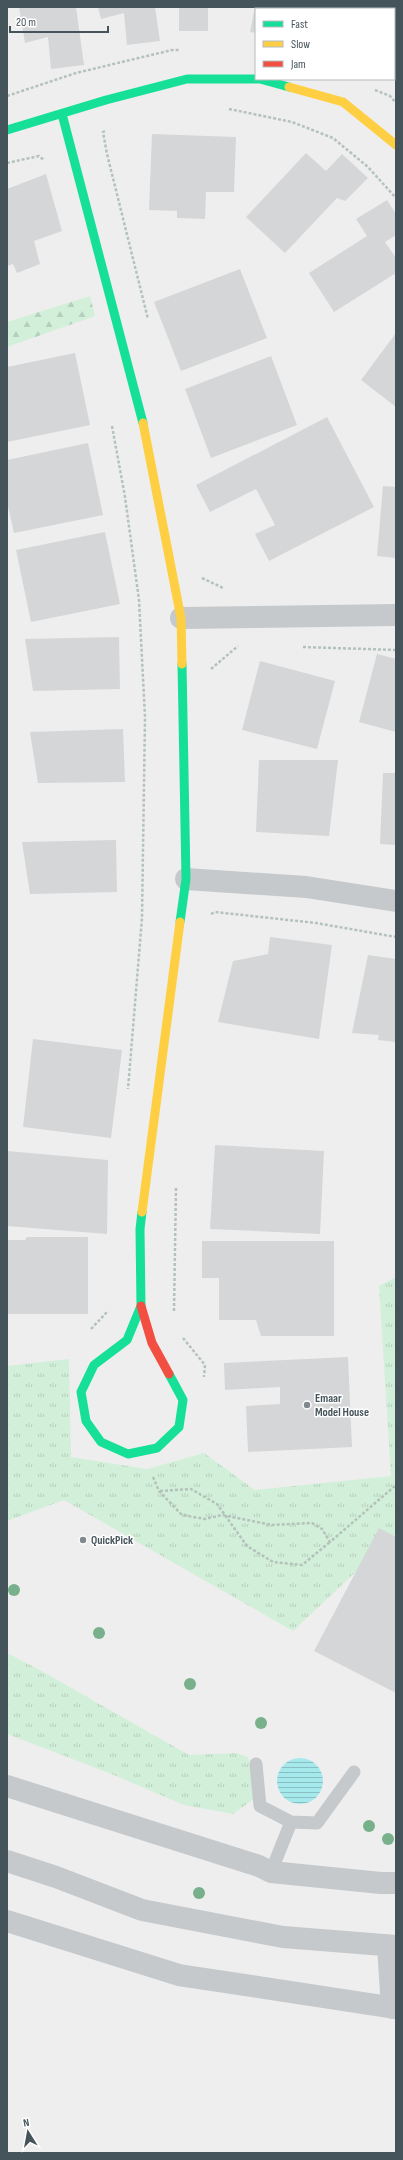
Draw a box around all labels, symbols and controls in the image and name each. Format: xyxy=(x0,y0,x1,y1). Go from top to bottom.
scale bar xyxy=(10,8,108,34)
legend xyxy=(255,8,395,80)
text: 20 m xyxy=(16,15,36,30)
text: Fast xyxy=(291,17,308,32)
text: Slow xyxy=(291,37,310,52)
text: Jam xyxy=(290,57,306,72)
place label: Emaar Model House xyxy=(315,1391,369,1420)
marker: Emaar Model House xyxy=(302,1400,312,1410)
place label: QuickPick xyxy=(91,1533,133,1548)
marker: QuickPick xyxy=(78,1535,88,1545)
north arrow xyxy=(8,2112,48,2152)
text: N xyxy=(22,2116,30,2130)

